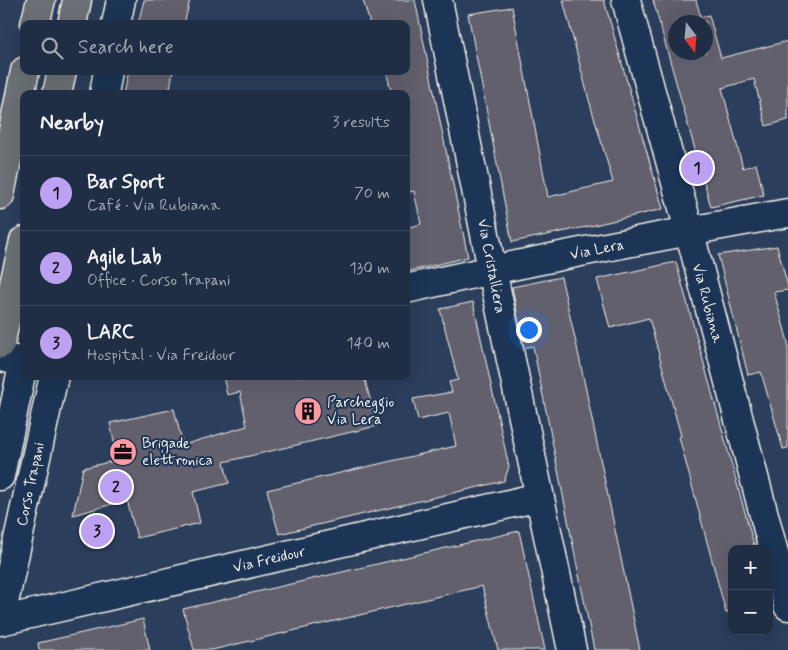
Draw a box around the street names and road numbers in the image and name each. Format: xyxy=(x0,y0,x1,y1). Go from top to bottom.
street label: Via Cristalliera xyxy=(472,217,510,315)
street label: Via Lera xyxy=(568,235,626,265)
street label: Via Rubiana xyxy=(687,261,728,346)
street label: Corso Trapani xyxy=(12,440,50,528)
street label: Via Freidour xyxy=(231,542,308,578)

